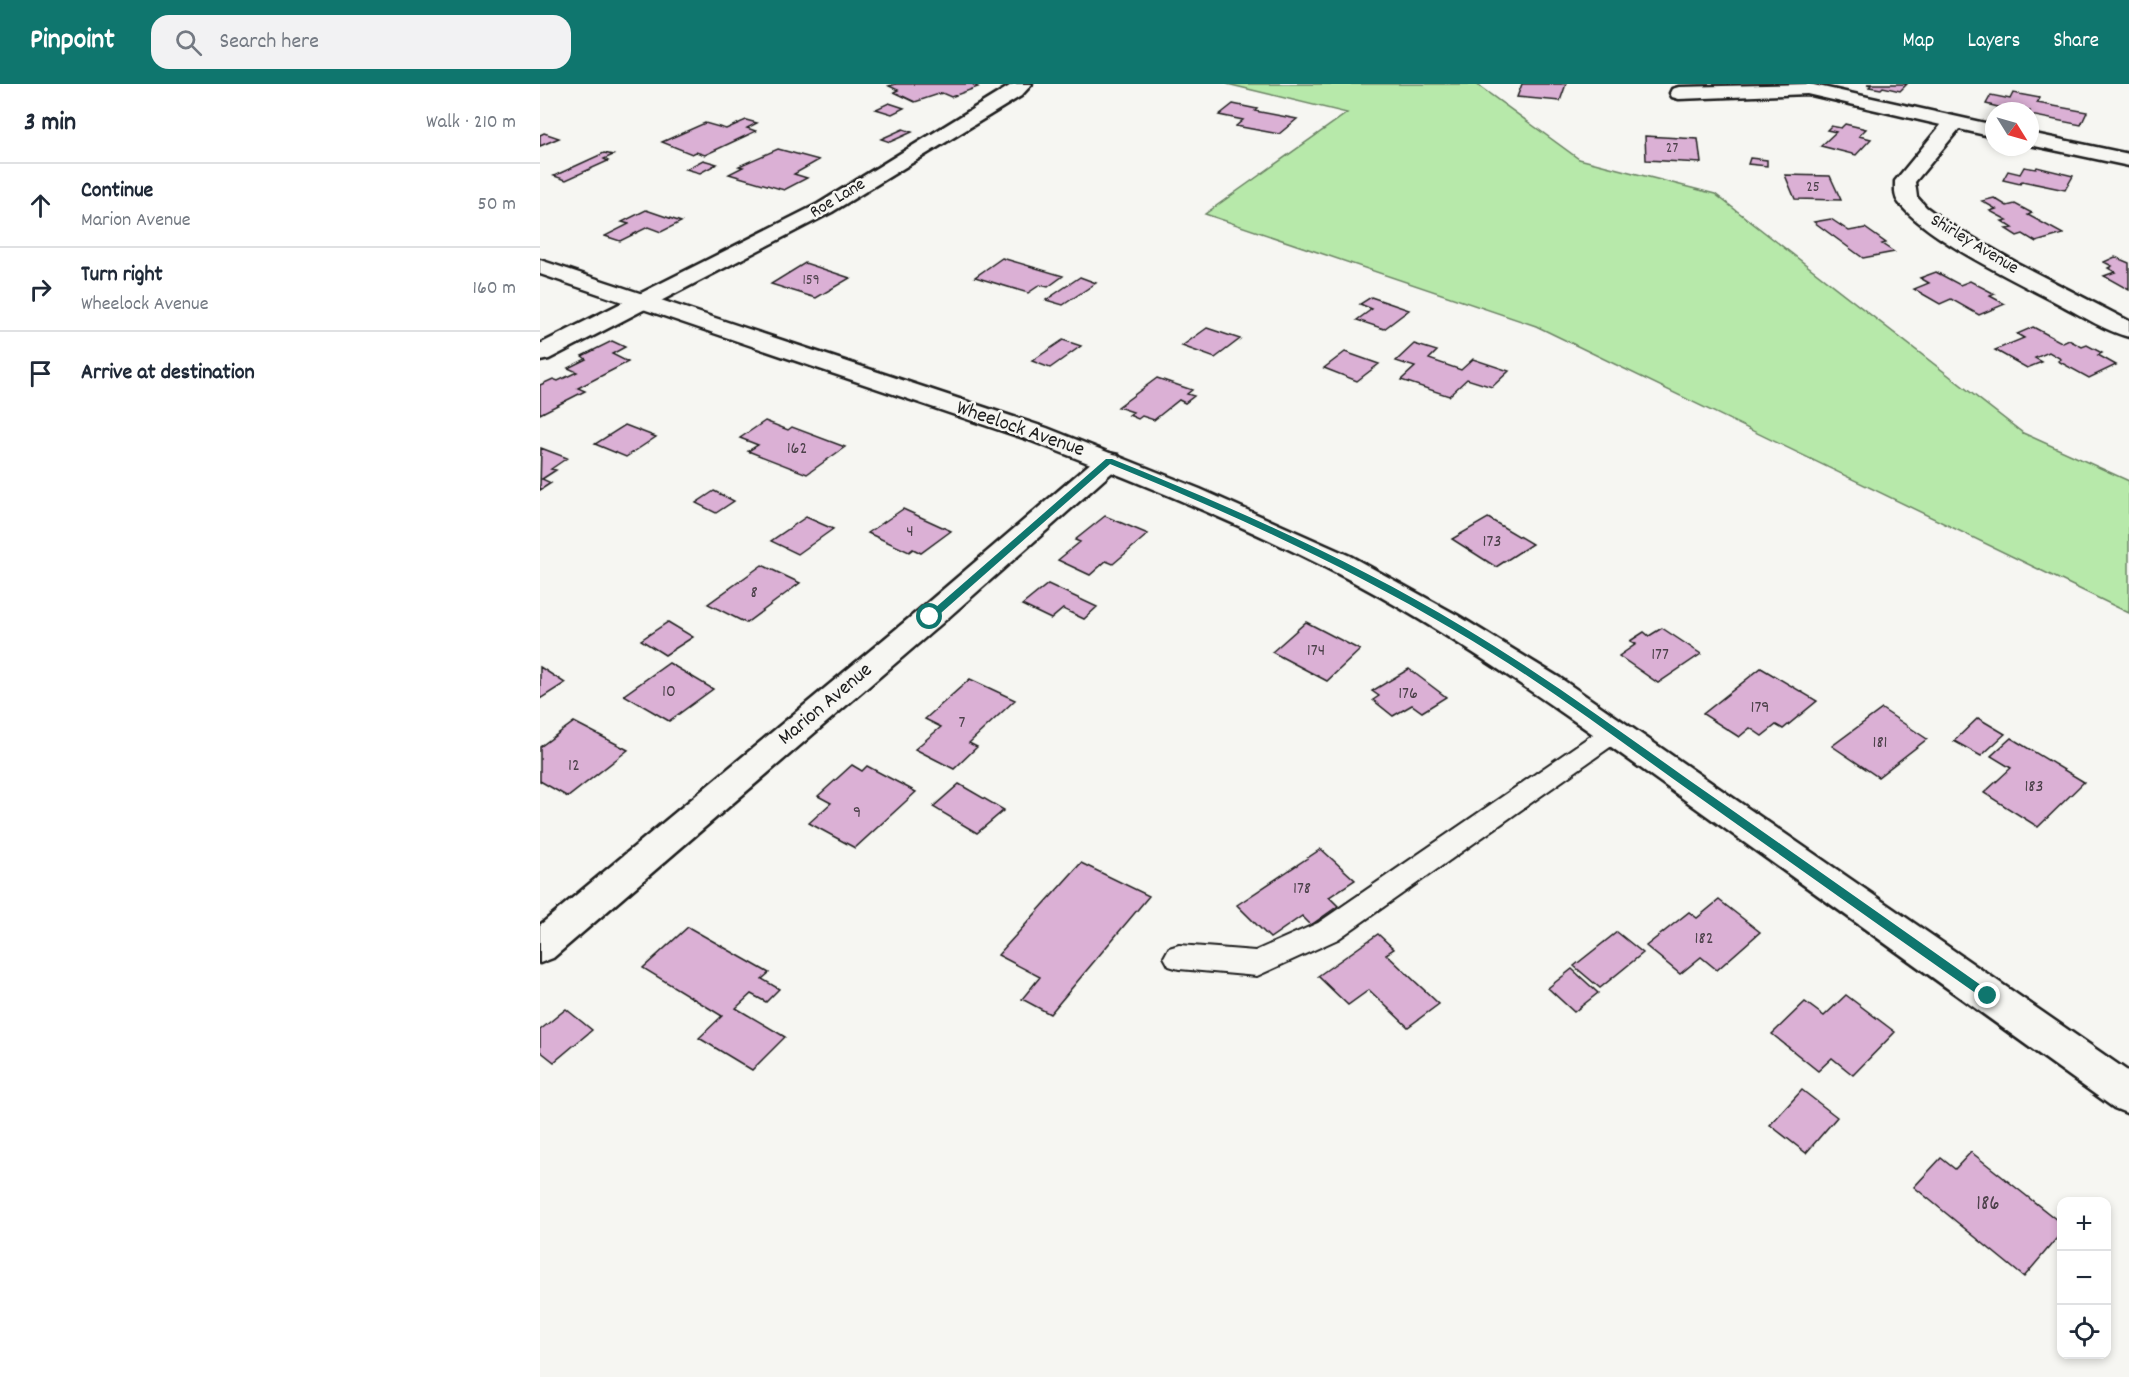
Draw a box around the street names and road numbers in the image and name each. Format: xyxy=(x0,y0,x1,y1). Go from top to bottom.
street label: Roe Lane xyxy=(805,173,871,225)
street label: Shirley Avenue xyxy=(1925,209,2023,281)
street label: Wheelock Avenue xyxy=(952,394,1088,466)
street label: Marion Avenue xyxy=(772,657,880,753)

